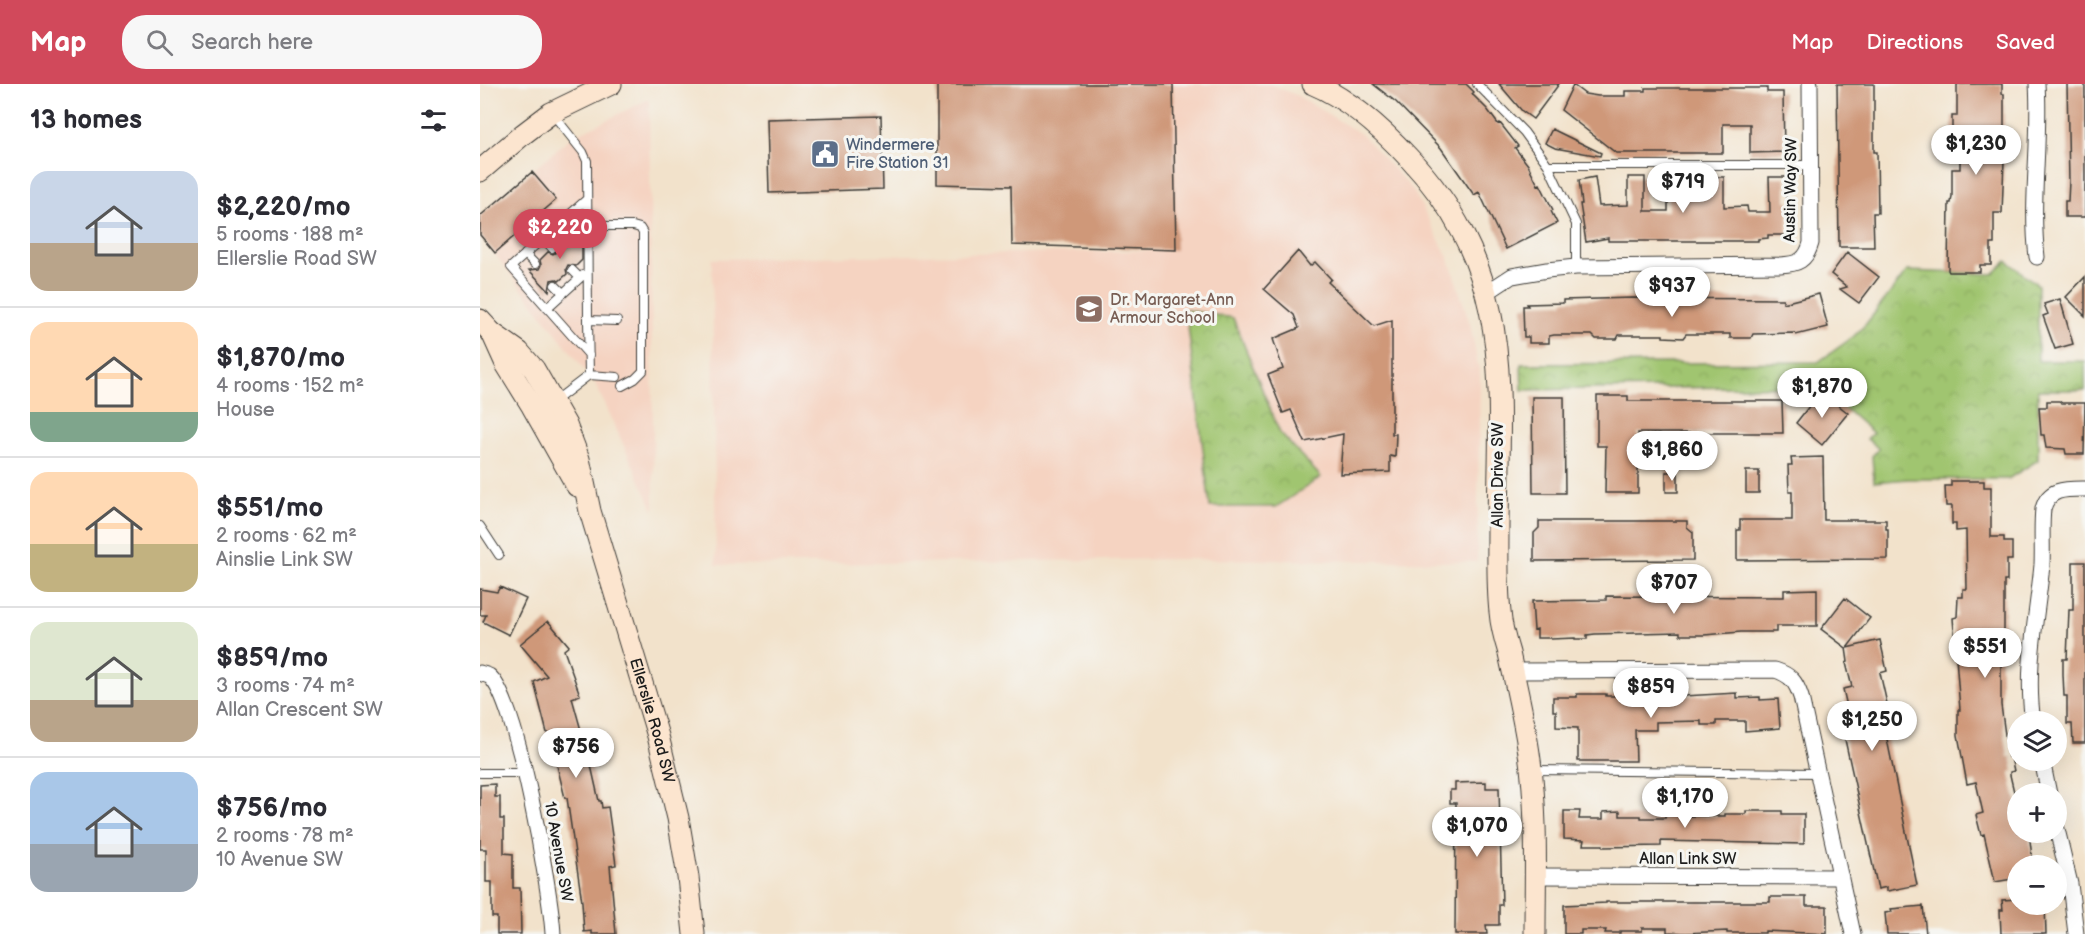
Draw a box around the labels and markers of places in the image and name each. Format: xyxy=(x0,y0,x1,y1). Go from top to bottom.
pin: $1,230 xyxy=(1927,125,2025,176)
place label: Windermere Fire Station 31 xyxy=(846,136,949,173)
public building icon: Windermere Fire Station 31 xyxy=(809,138,841,170)
pin: $719 xyxy=(1647,163,1719,214)
pin: $2,220 xyxy=(511,209,609,260)
pin: $937 xyxy=(1636,267,1708,318)
place label: Dr. Margaret-Ann Armour School xyxy=(1110,291,1234,328)
school or university icon: Dr. Margaret-Ann Armour School xyxy=(1073,293,1105,325)
pin: $1,870 xyxy=(1773,368,1871,419)
pin: $1,860 xyxy=(1623,431,1721,482)
pin: $707 xyxy=(1638,564,1710,615)
pin: $551 xyxy=(1949,628,2021,679)
pin: $859 xyxy=(1615,668,1687,719)
pin: $1,250 xyxy=(1823,701,1921,752)
pin: $756 xyxy=(540,728,612,779)
pin: $1,170 xyxy=(1636,778,1734,829)
pin: $1,070 xyxy=(1428,807,1526,858)

